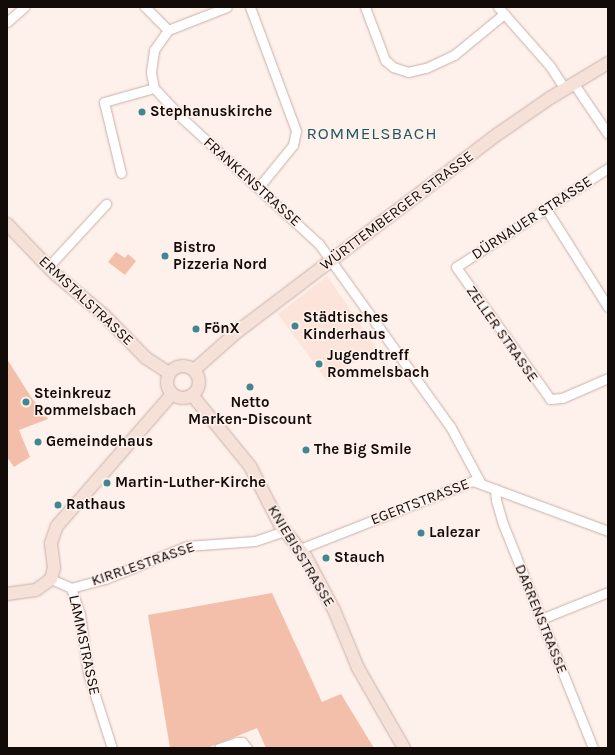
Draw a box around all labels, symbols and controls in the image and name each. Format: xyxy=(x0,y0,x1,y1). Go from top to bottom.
place label: Stephanuskirche xyxy=(150,103,272,121)
marker: Stephanuskirche xyxy=(137,107,147,117)
district label: ROMMELSBACH xyxy=(306,124,438,144)
street label: FRANKENSTRASSE xyxy=(200,134,304,230)
street label: WÜRTTEMBERGER STRASSE xyxy=(317,147,477,275)
street label: DÜRNAUER STRASSE xyxy=(469,172,595,264)
place label: Bistro Pizzeria Nord xyxy=(173,238,267,273)
marker: Bistro Pizzeria Nord xyxy=(160,251,170,261)
street label: ERMSTALSTRASSE xyxy=(35,253,137,349)
street label: ZELLER STRASSE xyxy=(462,282,542,386)
place label: Städtisches Kinderhaus xyxy=(303,308,388,343)
place label: FönX xyxy=(204,320,240,338)
marker: Städtisches Kinderhaus xyxy=(290,321,300,331)
marker: FönX xyxy=(191,324,201,334)
place label: Jugendtreff Rommelsbach xyxy=(327,346,429,381)
marker: Jugendtreff Rommelsbach xyxy=(314,359,324,369)
marker: Netto Marken-Discount xyxy=(245,382,255,392)
place label: Steinkreuz Rommelsbach xyxy=(34,384,136,419)
place label: Netto Marken-Discount xyxy=(188,393,312,428)
marker: Steinkreuz Rommelsbach xyxy=(21,397,31,407)
place label: Gemeindehaus xyxy=(46,433,153,451)
marker: Gemeindehaus xyxy=(33,437,43,447)
place label: The Big Smile xyxy=(314,441,411,459)
marker: The Big Smile xyxy=(301,445,311,455)
place label: Martin-Luther-Kirche xyxy=(115,474,266,492)
street label: EGERTSTRASSE xyxy=(368,475,472,529)
marker: Martin-Luther-Kirche xyxy=(102,478,112,488)
place label: Rathaus xyxy=(66,496,126,514)
marker: Rathaus xyxy=(53,500,63,510)
street label: KNIEBISSTRASSE xyxy=(264,502,338,610)
place label: Lalezar xyxy=(429,524,480,542)
marker: Lalezar xyxy=(416,528,426,538)
street label: KIRRLESTRASSE xyxy=(89,538,197,590)
place label: Stauch xyxy=(334,549,385,567)
marker: Stauch xyxy=(321,553,331,563)
street label: DARRENSTRASSE xyxy=(511,562,571,676)
street label: LAMMSTRASSE xyxy=(65,593,103,697)

